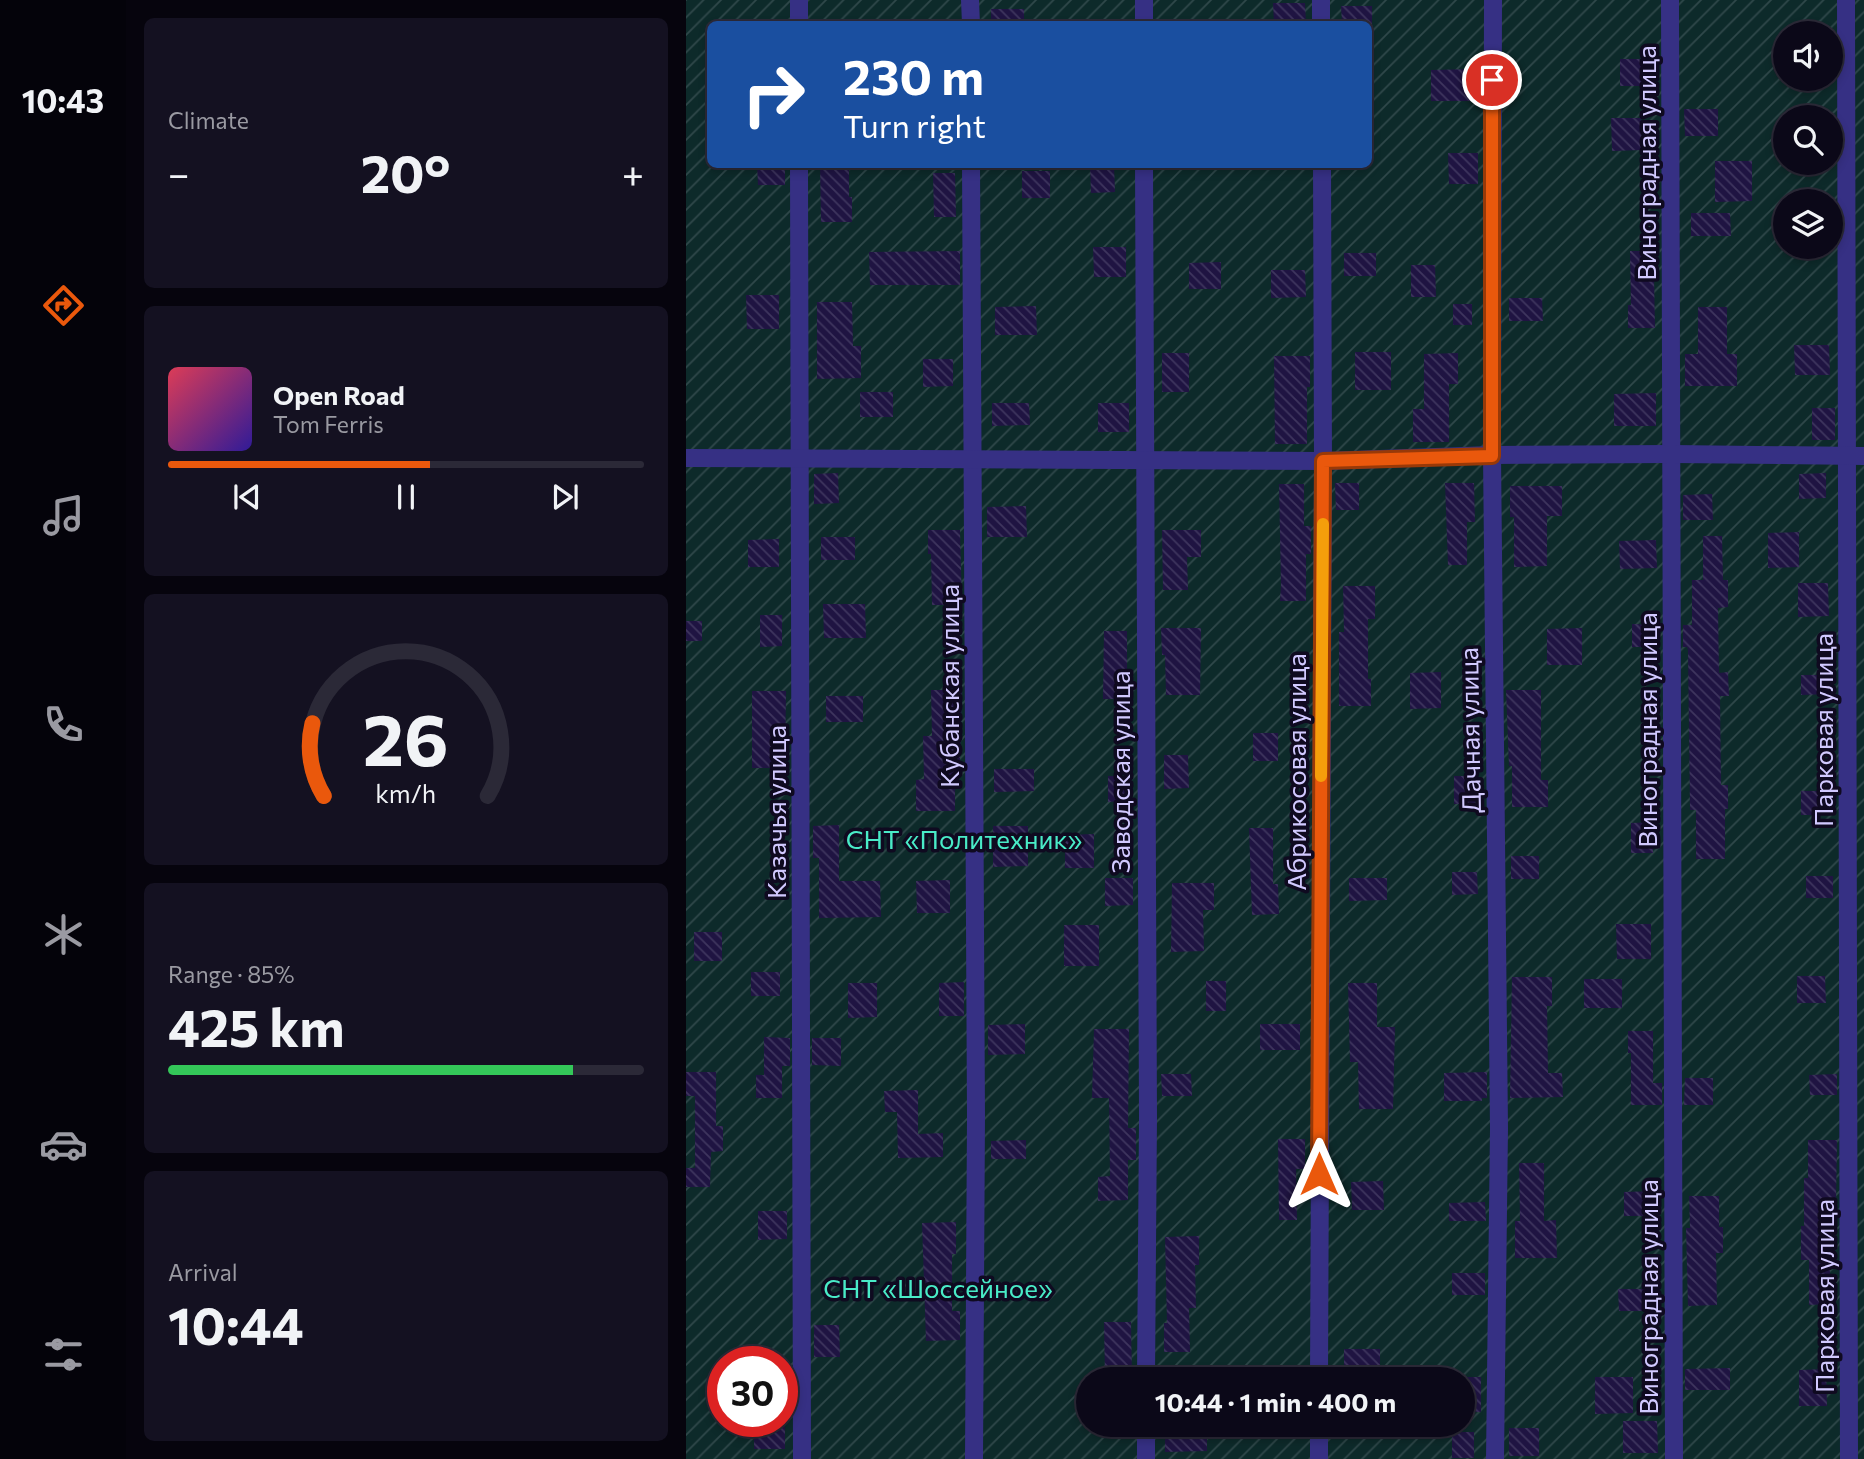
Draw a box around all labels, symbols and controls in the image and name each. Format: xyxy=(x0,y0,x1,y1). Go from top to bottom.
map controls xyxy=(1773,21,1843,259)
button: sound xyxy=(1773,21,1843,91)
text: 230 m xyxy=(843,45,984,105)
street label: Виноградная улица xyxy=(1630,45,1661,281)
icon: right xyxy=(728,49,819,140)
pin xyxy=(1462,50,1522,110)
icon: arrive xyxy=(1473,61,1511,99)
text: 10:43 xyxy=(22,80,104,120)
text: Turn right xyxy=(843,105,986,145)
button: search xyxy=(1773,105,1843,175)
text: Climate xyxy=(168,106,249,134)
text: 20° xyxy=(361,140,451,204)
text: − xyxy=(168,149,190,196)
text: + xyxy=(622,149,644,196)
button: layers xyxy=(1773,189,1843,259)
icon: directions xyxy=(39,281,88,330)
text: Open Road xyxy=(273,379,405,410)
text: Tom Ferris xyxy=(273,410,384,438)
icon: previous xyxy=(228,478,266,516)
icon: pause xyxy=(387,478,425,516)
icon: next xyxy=(546,478,584,516)
icon: music xyxy=(39,491,88,540)
street label: Кубанская улица xyxy=(933,584,964,788)
street label: Виноградная улица xyxy=(1631,612,1662,848)
street label: Парковая улица xyxy=(1807,633,1838,827)
street label: Дачная улица xyxy=(1452,647,1486,813)
street label: Абрикосовая улица xyxy=(1280,653,1311,891)
street label: Заводская улица xyxy=(1104,671,1135,873)
text: 26 xyxy=(363,692,449,781)
icon: phone xyxy=(39,700,88,749)
street label: Казачья улица xyxy=(760,725,791,899)
text: km/h xyxy=(376,777,436,807)
park label: СНТ «Политехник» xyxy=(846,823,1082,854)
icon: climate xyxy=(39,910,88,959)
text: Range · 85% xyxy=(168,960,295,988)
text: 425 km xyxy=(168,994,345,1058)
icon: car xyxy=(39,1120,88,1169)
position arrow xyxy=(1282,1137,1356,1211)
street label: Виноградная улица xyxy=(1632,1179,1663,1415)
street label: Парковая улица xyxy=(1808,1199,1839,1393)
text: Arrival xyxy=(168,1258,238,1286)
park label: СНТ «Шоссейное» xyxy=(823,1272,1053,1303)
text: 10:44 xyxy=(168,1292,304,1356)
icon: filters xyxy=(39,1330,88,1379)
speed limit sign: 30 xyxy=(707,1346,798,1437)
text: 10:44 · 1 min · 400 m xyxy=(1155,1386,1396,1417)

